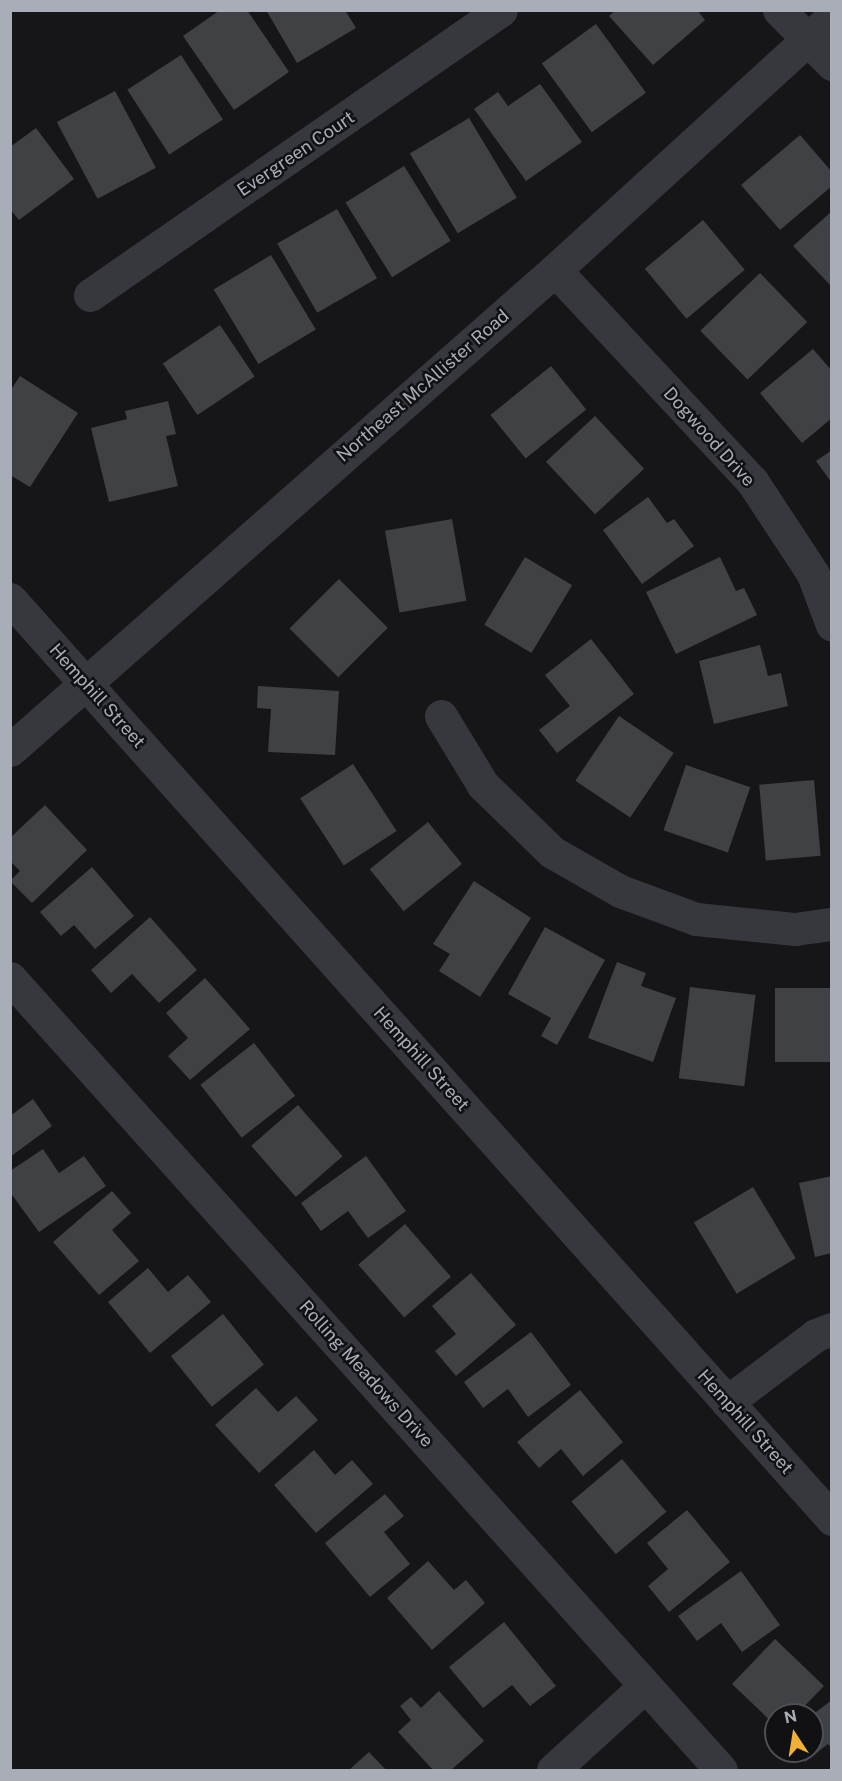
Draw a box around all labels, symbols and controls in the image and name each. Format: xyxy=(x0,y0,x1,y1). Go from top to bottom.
street label: Evergreen Court xyxy=(233,107,359,201)
street label: Northeast McAllister Road xyxy=(332,305,514,467)
street label: Dogwood Drive xyxy=(659,383,759,491)
street label: Hemphill Street xyxy=(45,639,149,753)
street label: Hemphill Street xyxy=(369,1002,473,1116)
street label: Rolling Meadows Drive xyxy=(294,1296,438,1452)
street label: Hemphill Street xyxy=(693,1365,797,1479)
north arrow xyxy=(764,1703,824,1763)
text: N xyxy=(782,1706,799,1727)

